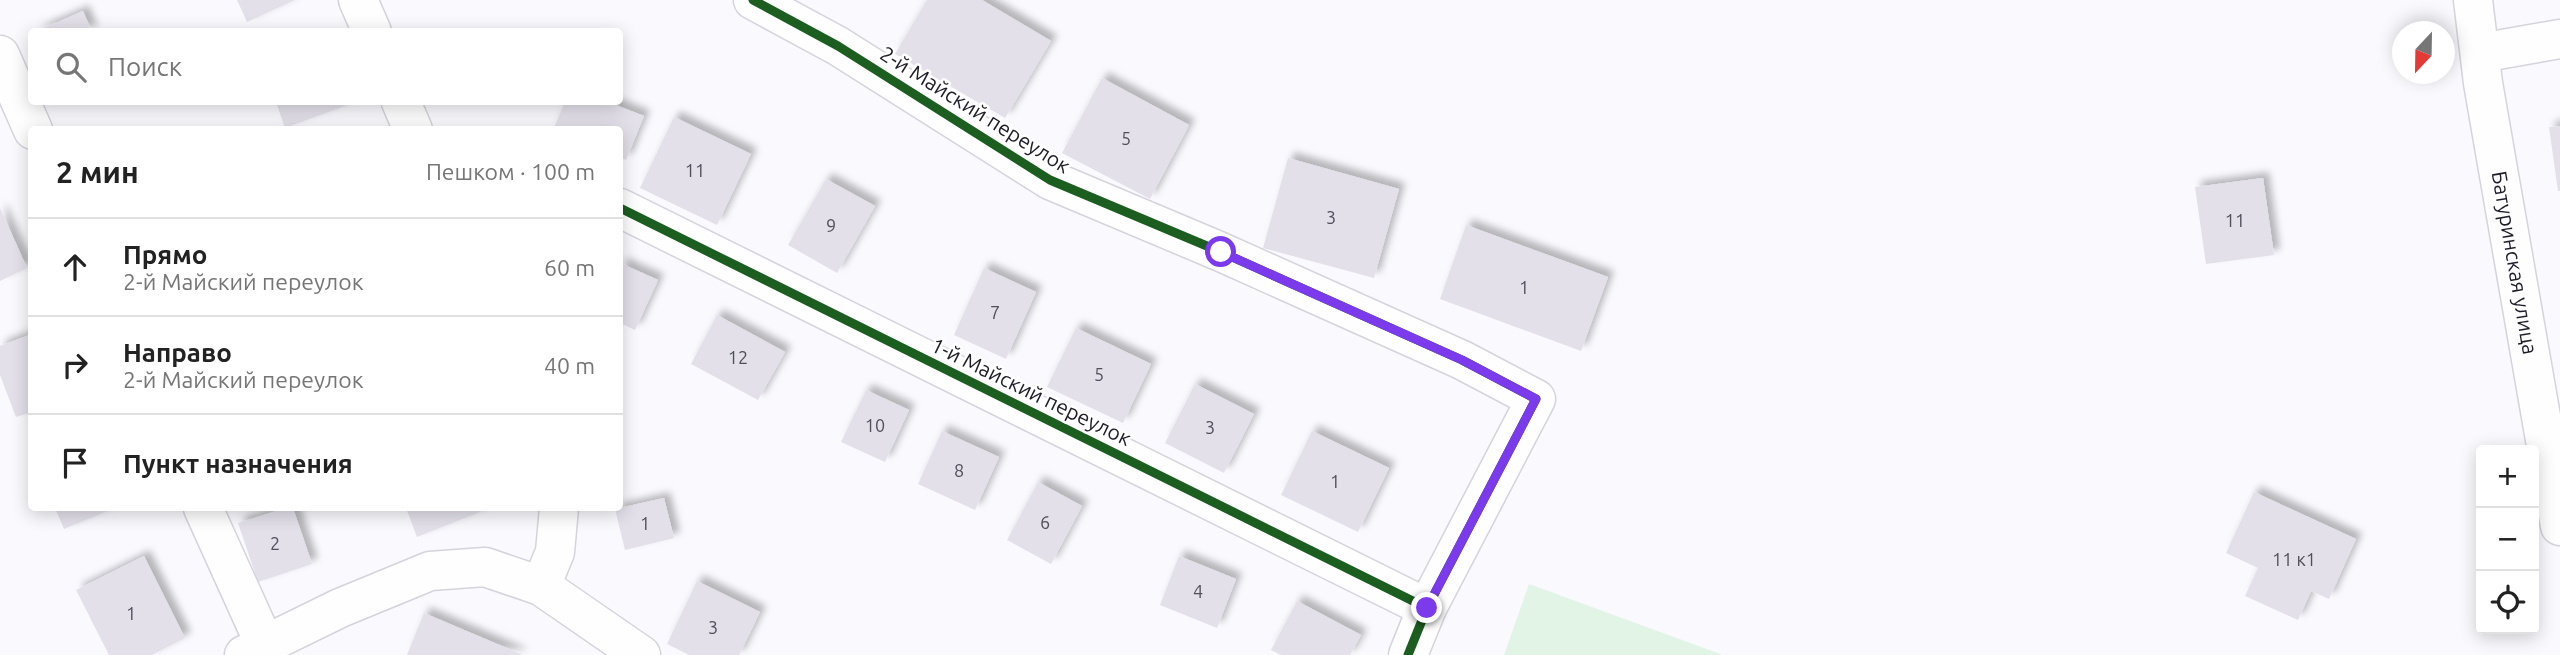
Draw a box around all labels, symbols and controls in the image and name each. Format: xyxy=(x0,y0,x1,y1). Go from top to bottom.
north arrow xyxy=(2392,21,2455,84)
search box xyxy=(28,28,623,105)
street label: 2-й Майский переулок xyxy=(876,41,1075,178)
icon: search xyxy=(52,48,90,86)
text: Поиск xyxy=(108,52,182,81)
house number: 5 xyxy=(1121,128,1131,148)
text: 2 мин xyxy=(56,155,139,189)
text: Пешком · 100 m xyxy=(426,159,595,184)
house number: 11 xyxy=(685,160,705,180)
street label: Батуринская улица xyxy=(2488,169,2543,356)
house number: 3 xyxy=(1326,207,1336,227)
house number: 11 xyxy=(2225,210,2245,230)
house number: 9 xyxy=(826,215,836,235)
route start xyxy=(1205,236,1236,267)
text: Прямо xyxy=(123,240,207,269)
icon: ahead xyxy=(56,248,94,286)
text: 60 m xyxy=(544,255,595,280)
text: 2-й Майский переулок xyxy=(123,269,364,294)
house number: 1 xyxy=(1519,277,1529,297)
house number: 7 xyxy=(990,302,1000,322)
street label: 1-й Майский переулок xyxy=(928,332,1136,450)
text: Направо xyxy=(123,338,232,367)
icon: right xyxy=(56,346,94,384)
house number: 12 xyxy=(728,347,748,367)
text: 40 m xyxy=(544,353,595,378)
house number: 5 xyxy=(1094,364,1104,384)
text: 2-й Майский переулок xyxy=(123,367,364,392)
house number: 10 xyxy=(865,415,885,435)
house number: 3 xyxy=(1205,417,1215,437)
icon: arrive xyxy=(56,444,94,482)
map controls xyxy=(2476,445,2539,634)
button: + xyxy=(2476,445,2539,508)
text: Пункт назначения xyxy=(123,449,353,478)
house number: 8 xyxy=(954,460,964,480)
house number: 1 xyxy=(1330,471,1340,491)
button: − xyxy=(2476,508,2539,571)
house number: 6 xyxy=(1040,512,1050,532)
house number: 1 xyxy=(640,513,650,533)
house number: 2 xyxy=(270,533,280,553)
house number: 11 к1 xyxy=(2272,549,2316,569)
button: locate xyxy=(2476,571,2539,634)
house number: 4 xyxy=(1193,581,1203,601)
route end xyxy=(1411,592,1442,623)
house number: 1 xyxy=(126,603,136,623)
house number: 3 xyxy=(708,617,718,637)

